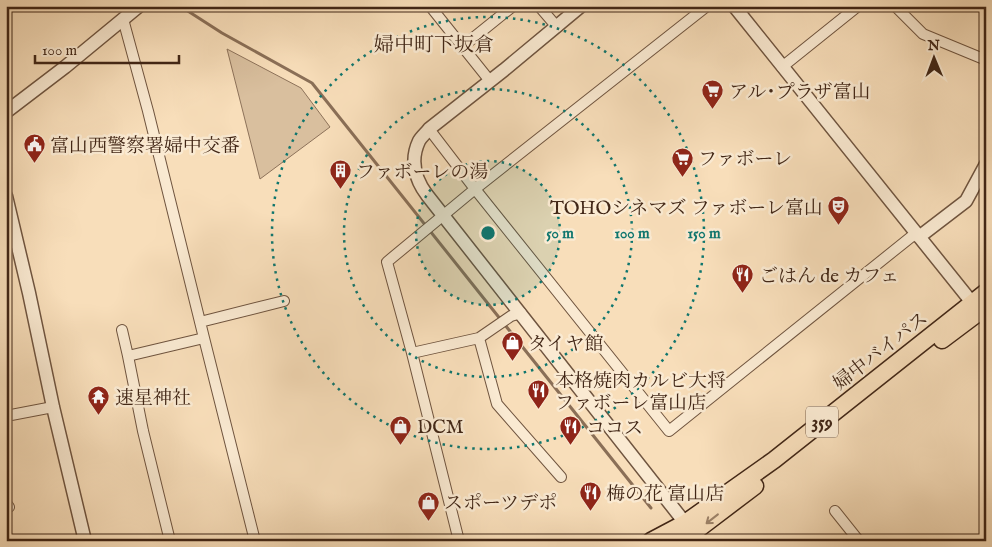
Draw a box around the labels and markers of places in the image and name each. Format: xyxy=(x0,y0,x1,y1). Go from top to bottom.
supermarket icon: アル･プラザ富山 xyxy=(701,79,725,110)
place label: アル･プラザ富山 xyxy=(729,81,871,105)
public building icon: 富山西警察署婦中交番 xyxy=(22,133,46,164)
place label: 富山西警察署婦中交番 xyxy=(50,135,240,159)
supermarket icon: ファボーレ xyxy=(670,146,694,177)
place label: ファボーレ xyxy=(698,148,792,172)
building icon: ファボーレの湯 xyxy=(328,159,352,190)
place label: ファボーレの湯 xyxy=(356,161,488,185)
theatre icon: TOHOシネマズ ファボーレ富山 xyxy=(827,195,851,226)
place label: TOHOシネマズ ファボーレ富山 xyxy=(550,197,823,221)
centre of rings xyxy=(479,224,497,242)
restaurant icon: ごはん de カフェ xyxy=(731,263,755,294)
place label: ごはん de カフェ xyxy=(759,265,899,289)
shop icon: タイヤ館 xyxy=(500,331,524,362)
place label: タイヤ館 xyxy=(528,333,604,357)
place label: 本格焼肉カルビ大将 ファボーレ富山店 xyxy=(555,370,726,416)
restaurant icon: 本格焼肉カルビ大将 ファボーレ富山店 xyxy=(527,379,551,410)
temple icon: 速星神社 xyxy=(87,385,111,416)
place label: 速星神社 xyxy=(115,387,191,411)
shop icon: DCM xyxy=(389,414,413,445)
restaurant icon: ココス xyxy=(558,415,582,446)
place label: DCM xyxy=(417,416,464,440)
place label: ココス xyxy=(586,417,643,441)
restaurant icon: 梅の花 富山店 xyxy=(578,481,602,512)
place label: 梅の花 富山店 xyxy=(606,483,724,507)
shop icon: スポーツデポ xyxy=(416,490,440,521)
place label: スポーツデポ xyxy=(444,492,557,516)

